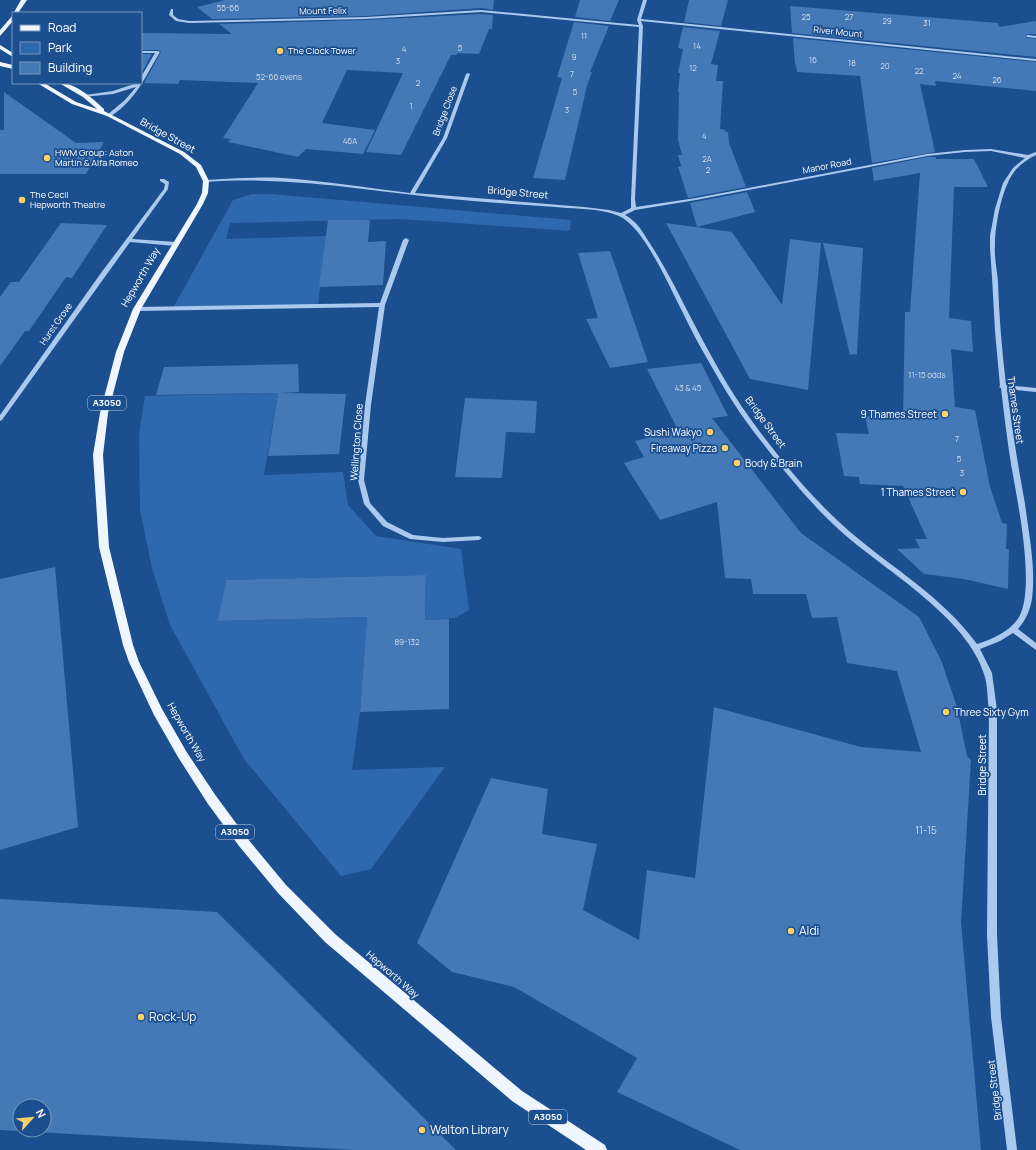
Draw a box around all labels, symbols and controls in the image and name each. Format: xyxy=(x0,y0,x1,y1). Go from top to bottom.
house number: 55-66 xyxy=(217,2,239,13)
street label: Mount Felix xyxy=(299,4,347,17)
house number: 25 xyxy=(801,11,811,22)
house number: 27 xyxy=(845,11,853,22)
legend xyxy=(12,12,142,84)
house number: 29 xyxy=(882,15,892,26)
house number: 31 xyxy=(923,17,931,28)
text: Road xyxy=(48,19,76,36)
street label: River Mount xyxy=(813,22,864,41)
house number: 11 xyxy=(581,30,587,41)
text: Park xyxy=(48,39,73,56)
house number: 14 xyxy=(693,40,701,51)
house number: 5 xyxy=(458,42,463,53)
house number: 4 xyxy=(402,43,407,54)
place label: The Clock Tower xyxy=(288,44,357,57)
marker: The Clock Tower xyxy=(275,46,285,56)
house number: 9 xyxy=(572,51,577,62)
house number: 16 xyxy=(809,54,817,65)
house number: 3 xyxy=(396,55,400,66)
house number: 18 xyxy=(848,57,856,68)
text: Building xyxy=(48,59,92,76)
house number: 20 xyxy=(880,60,890,71)
house number: 12 xyxy=(689,62,697,73)
house number: 22 xyxy=(914,65,924,76)
house number: 7 xyxy=(570,68,574,79)
house number: 24 xyxy=(952,70,962,81)
house number: 52-66 evens xyxy=(256,71,302,82)
house number: 26 xyxy=(992,74,1002,85)
house number: 2 xyxy=(416,77,421,88)
street label: Bridge Close xyxy=(429,84,460,138)
house number: 5 xyxy=(573,86,578,97)
house number: 1 xyxy=(409,100,413,111)
house number: 3 xyxy=(565,104,569,115)
street label: Bridge Street xyxy=(138,114,198,156)
house number: 4 xyxy=(702,130,707,141)
house number: 46A xyxy=(343,135,357,146)
place label: HWM Group: Aston Martin & Alfa Romeo xyxy=(55,146,138,169)
marker: HWM Group: Aston Martin & Alfa Romeo xyxy=(42,153,52,163)
house number: 2A xyxy=(702,153,712,164)
street label: Manor Road xyxy=(801,154,852,177)
house number: 2 xyxy=(706,164,711,175)
street label: Bridge Street xyxy=(487,182,549,202)
place label: The Cecil Hepworth Theatre xyxy=(30,188,105,211)
marker: The Cecil Hepworth Theatre xyxy=(17,195,27,205)
street label: Hepworth Way xyxy=(117,244,163,309)
street label: Hurst Grove xyxy=(36,300,75,348)
house number: 11-15 odds xyxy=(908,369,946,380)
street label: Thames Street xyxy=(1004,375,1028,445)
house number: 43 & 45 xyxy=(675,382,702,393)
street label: Bridge Street xyxy=(742,393,790,451)
road number: A3050 xyxy=(88,396,126,410)
street label: Wellington Close xyxy=(346,403,366,481)
place label: 9 Thames Street xyxy=(860,407,937,421)
marker: 9 Thames Street xyxy=(940,409,950,419)
place label: Sushi Wakyo xyxy=(644,425,702,439)
marker: Sushi Wakyo xyxy=(705,427,715,437)
house number: 7 xyxy=(955,433,959,444)
place label: Fireaway Pizza xyxy=(651,441,717,455)
marker: Fireaway Pizza xyxy=(720,443,730,453)
house number: 5 xyxy=(957,453,962,464)
place label: Body & Brain xyxy=(745,456,802,470)
marker: Body & Brain xyxy=(732,458,742,468)
house number: 3 xyxy=(960,467,964,478)
place label: 1 Thames Street xyxy=(881,485,955,499)
marker: 1 Thames Street xyxy=(958,487,968,497)
house number: 89-132 xyxy=(394,636,420,647)
street label: Hepworth Way xyxy=(164,700,210,765)
place label: Three Sixty Gym xyxy=(954,705,1029,719)
marker: Three Sixty Gym xyxy=(941,707,951,717)
street label: Bridge Street xyxy=(975,734,989,796)
house number: 11-15 xyxy=(915,823,937,837)
road number: A3050 xyxy=(216,825,254,839)
place label: Aldi xyxy=(799,922,819,939)
marker: Aldi xyxy=(786,926,796,936)
street label: Hepworth Way xyxy=(363,947,423,1002)
place label: Rock-Up xyxy=(149,1008,196,1025)
marker: Rock-Up xyxy=(136,1012,146,1022)
street label: Bridge Street xyxy=(983,1059,1005,1121)
north arrow xyxy=(12,1098,52,1138)
text: N xyxy=(33,1106,50,1120)
road number: A3050 xyxy=(529,1110,567,1124)
place label: Walton Library xyxy=(430,1121,509,1138)
marker: Walton Library xyxy=(417,1125,427,1135)

